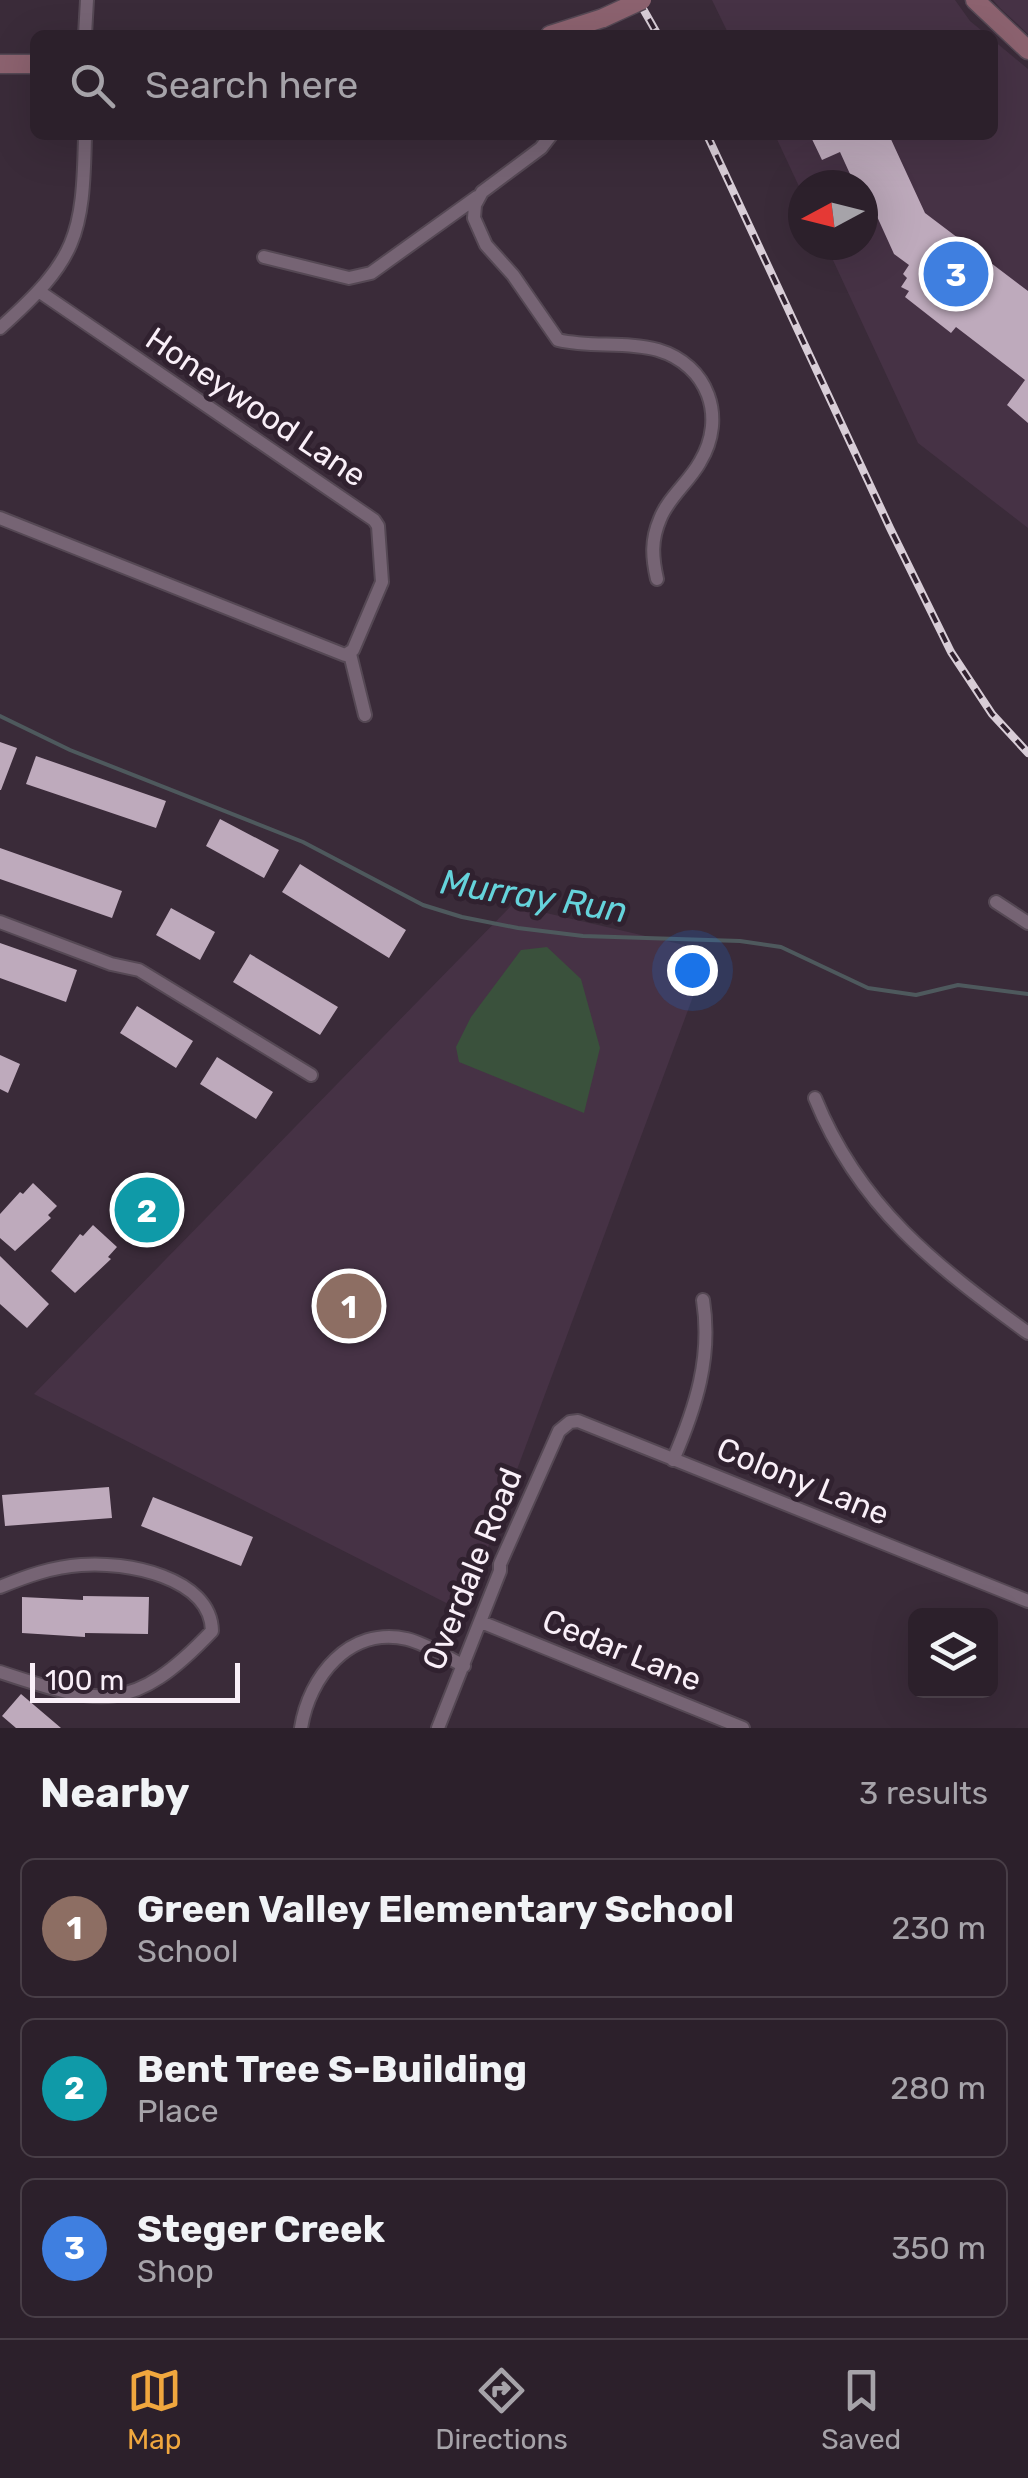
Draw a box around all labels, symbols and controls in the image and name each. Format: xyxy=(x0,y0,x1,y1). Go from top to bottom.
search box xyxy=(30,30,998,140)
icon: search xyxy=(65,58,120,113)
text: Search here xyxy=(145,62,358,108)
north arrow xyxy=(788,170,878,260)
pin: 3 xyxy=(924,236,988,312)
street label: Honeywood Lane xyxy=(139,319,373,495)
water label: Murray Run xyxy=(438,860,630,932)
your location xyxy=(667,945,718,996)
pin: 2 xyxy=(114,1172,180,1248)
pin: 1 xyxy=(316,1268,382,1344)
street label: Colony Lane xyxy=(711,1429,895,1533)
street label: Overdale Road xyxy=(414,1462,530,1676)
street label: Cedar Lane xyxy=(537,1601,707,1699)
map controls xyxy=(908,1608,998,1698)
button: layers xyxy=(908,1608,998,1698)
scale bar xyxy=(30,1658,240,1702)
text: 100 m xyxy=(45,1664,124,1697)
text: Nearby xyxy=(40,1768,190,1818)
text: 3 results xyxy=(859,1774,988,1812)
text: Green Valley Elementary School xyxy=(137,1886,734,1932)
text: 1 xyxy=(67,1909,82,1947)
text: 230 m xyxy=(891,1909,986,1947)
text: School xyxy=(137,1932,239,1970)
text: Bent Tree S-Building xyxy=(137,2046,527,2092)
text: 2 xyxy=(64,2069,85,2107)
text: 280 m xyxy=(890,2069,986,2107)
text: Place xyxy=(137,2092,219,2130)
text: Steger Creek xyxy=(137,2206,385,2252)
text: 3 xyxy=(64,2229,85,2267)
text: 350 m xyxy=(891,2229,986,2267)
text: Shop xyxy=(137,2252,214,2290)
tab: Map xyxy=(127,2363,182,2456)
tab: Directions xyxy=(435,2363,568,2456)
tab: Saved xyxy=(821,2363,901,2456)

